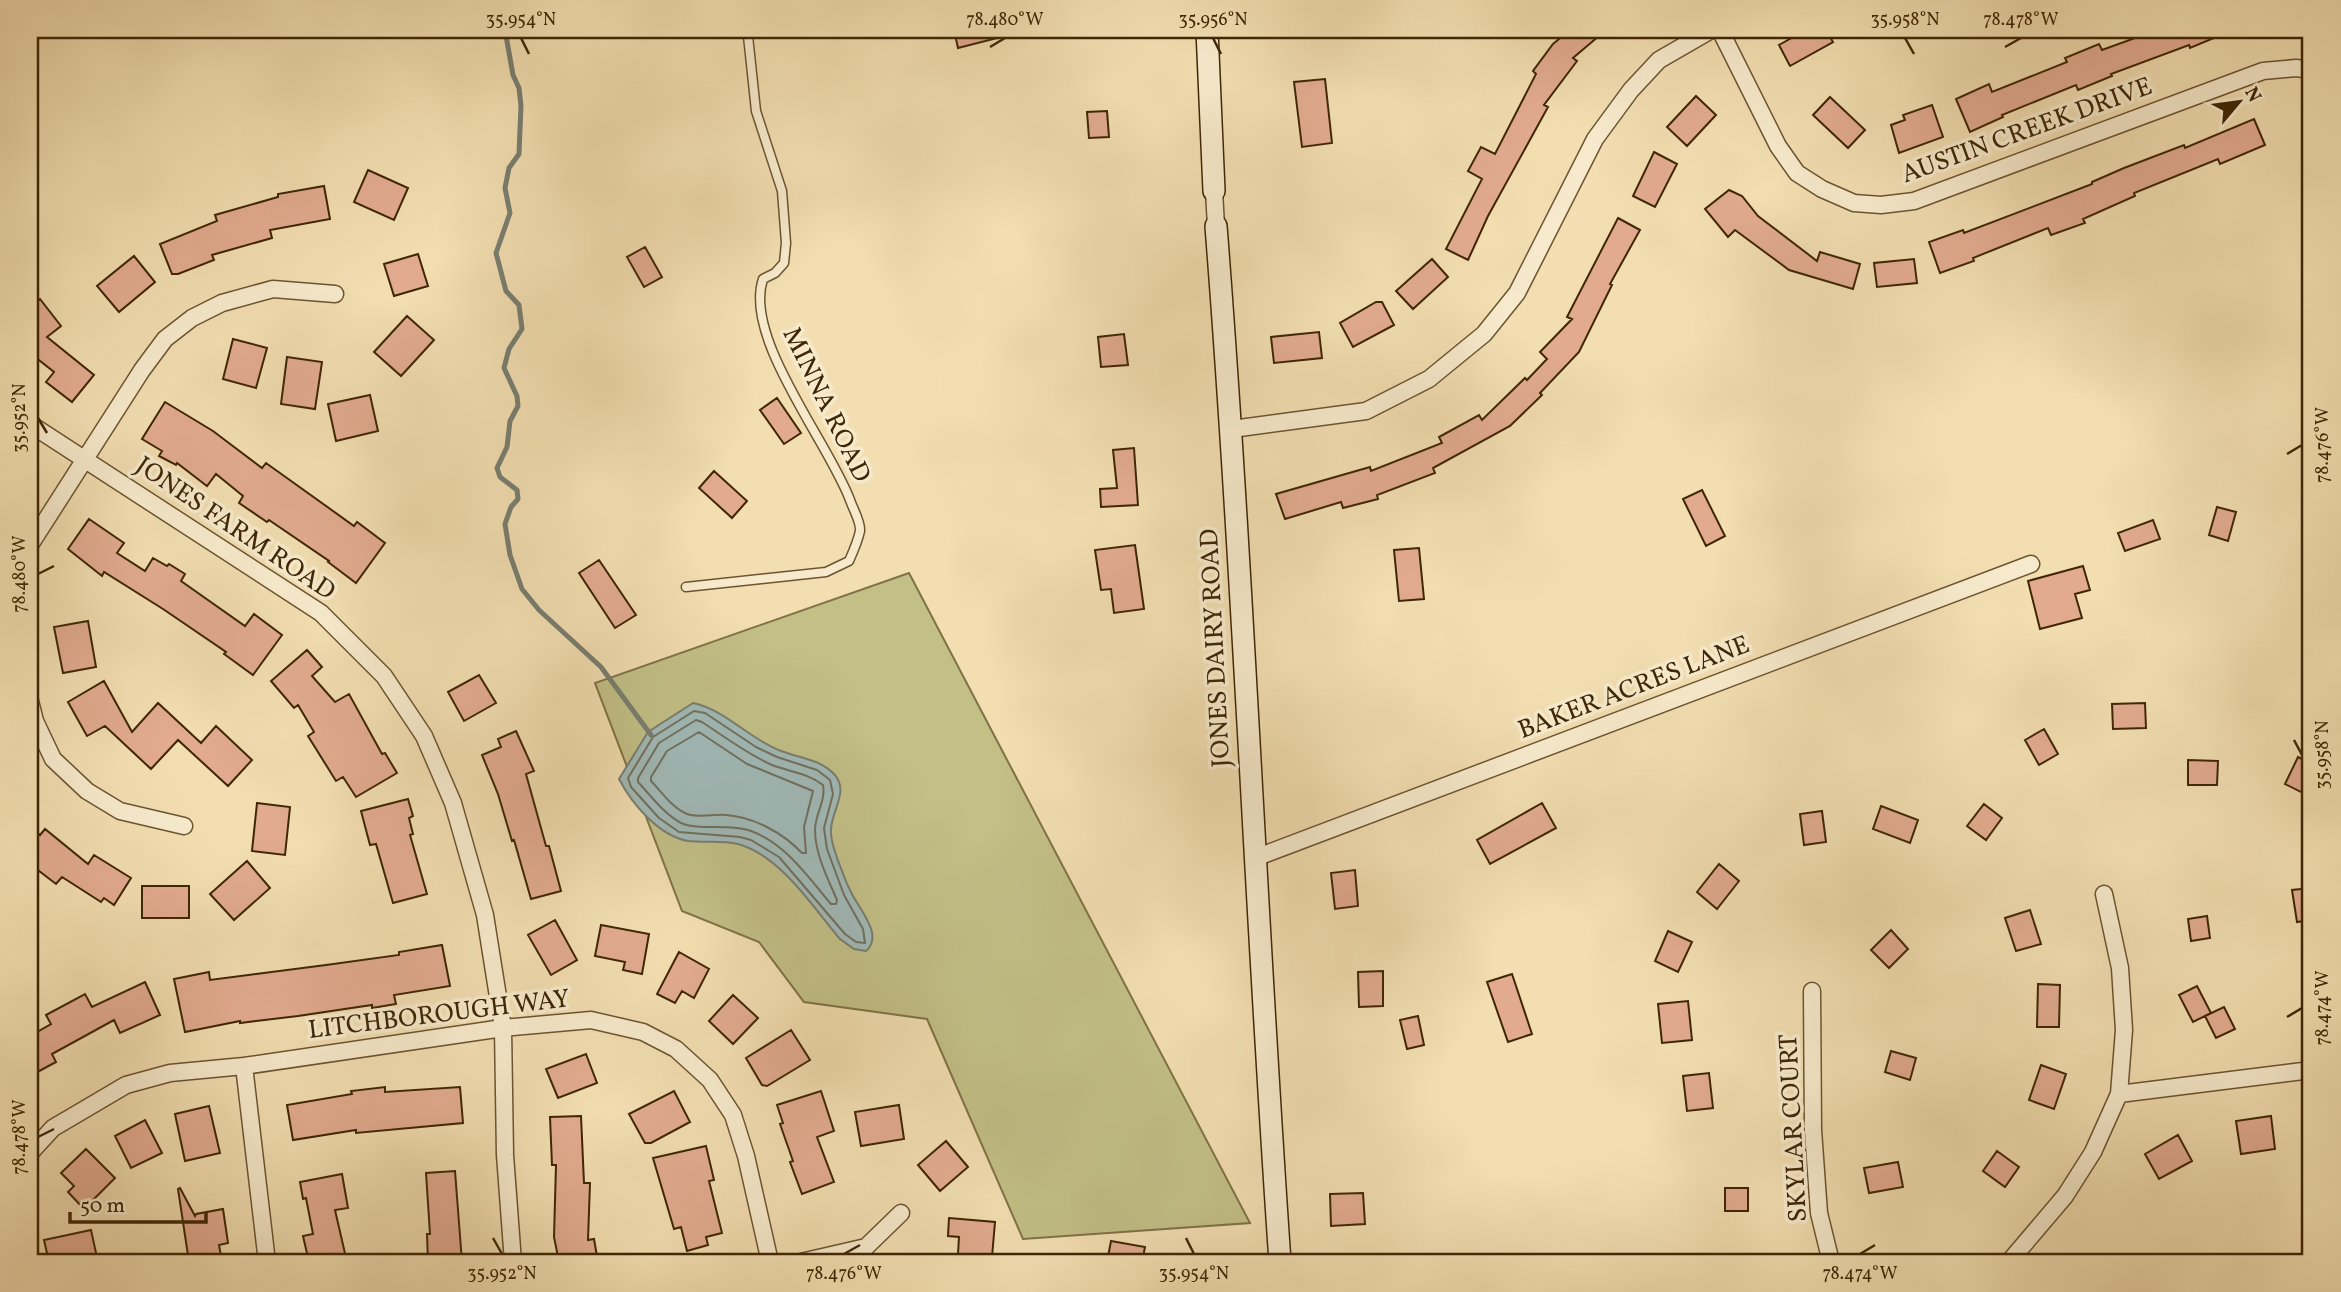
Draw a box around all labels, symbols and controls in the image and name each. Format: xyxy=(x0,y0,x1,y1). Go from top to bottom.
text: 35.954°N xyxy=(486,8,556,33)
text: 78.480°W xyxy=(966,8,1044,33)
text: 35.956°N xyxy=(1178,8,1248,33)
text: 35.958°N xyxy=(1870,8,1940,33)
text: 78.478°W xyxy=(1983,8,2059,33)
north arrow xyxy=(2204,66,2274,136)
street label: AUSTIN CREEK DRIVE xyxy=(1897,69,2157,193)
text: N xyxy=(2237,82,2267,107)
street label: MINNA ROAD xyxy=(773,321,879,489)
text: 35.952°N xyxy=(8,383,33,453)
text: 78.476°W xyxy=(2311,407,2336,483)
street label: JONES FARM ROAD xyxy=(128,449,342,609)
street label: JONES DAIRY ROAD xyxy=(1192,528,1240,768)
text: 78.480°W xyxy=(8,535,33,613)
street label: BAKER ACRES LANE xyxy=(1513,627,1755,749)
text: 35.958°N xyxy=(2311,720,2336,790)
text: 78.474°W xyxy=(2311,970,2336,1046)
street label: LITCHBOROUGH WAY xyxy=(306,981,572,1049)
street label: SKYLAR COURT xyxy=(1771,1033,1817,1223)
text: 78.478°W xyxy=(8,1099,33,1175)
scale bar xyxy=(70,1180,206,1224)
text: 50 m xyxy=(80,1192,125,1221)
text: 35.952°N xyxy=(467,1262,537,1287)
text: 78.476°W xyxy=(806,1262,882,1287)
text: 35.954°N xyxy=(1159,1262,1229,1287)
text: 78.474°W xyxy=(1822,1262,1898,1287)

